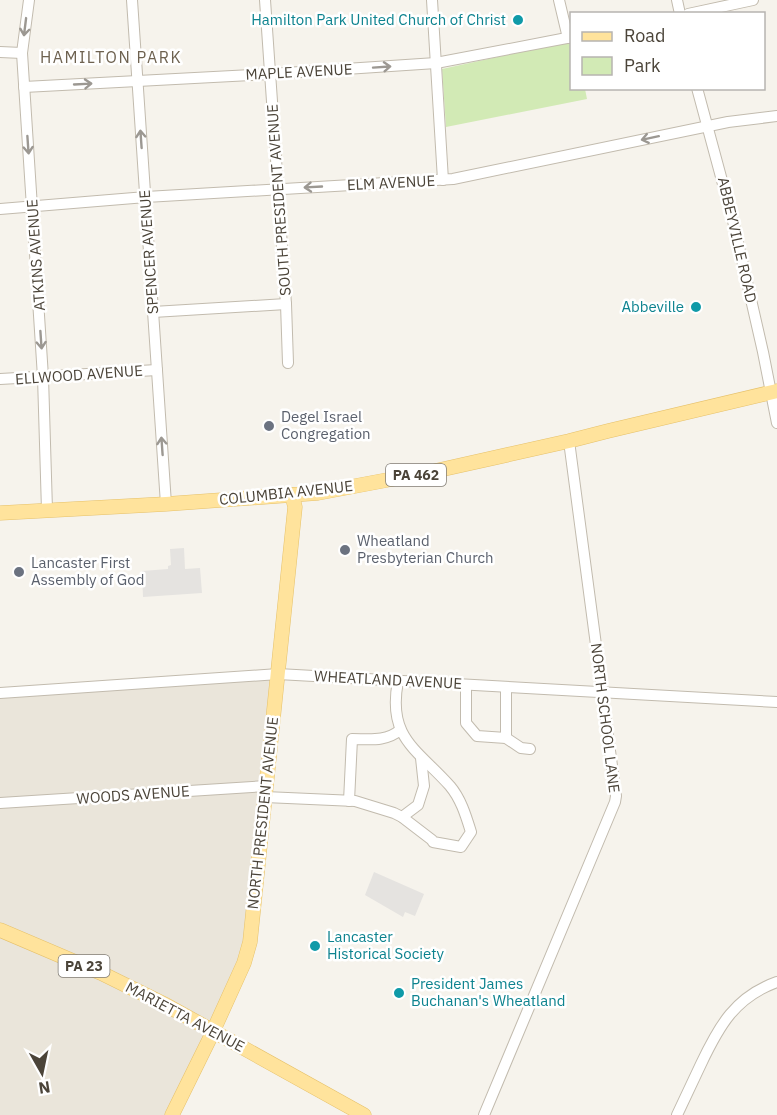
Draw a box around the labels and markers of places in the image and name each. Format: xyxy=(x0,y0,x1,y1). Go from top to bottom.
place label: Hamilton Park United Church of Christ xyxy=(251,10,506,29)
marker: Hamilton Park United Church of Christ xyxy=(511,13,525,27)
place label: Abbeville xyxy=(621,297,684,316)
marker: Abbeville xyxy=(689,300,703,314)
place label: Degel Israel Congregation xyxy=(281,407,371,443)
marker: Degel Israel Congregation xyxy=(262,419,276,433)
place label: Wheatland Presbyterian Church xyxy=(357,531,494,567)
marker: Wheatland Presbyterian Church xyxy=(338,543,352,557)
place label: Lancaster First Assembly of God xyxy=(31,553,144,589)
marker: Lancaster First Assembly of God xyxy=(12,565,26,579)
place label: Lancaster Historical Society xyxy=(327,927,445,963)
marker: Lancaster Historical Society xyxy=(308,939,322,953)
place label: President James Buchanan's Wheatland xyxy=(411,974,565,1010)
marker: President James Buchanan's Wheatland xyxy=(392,986,406,1000)

